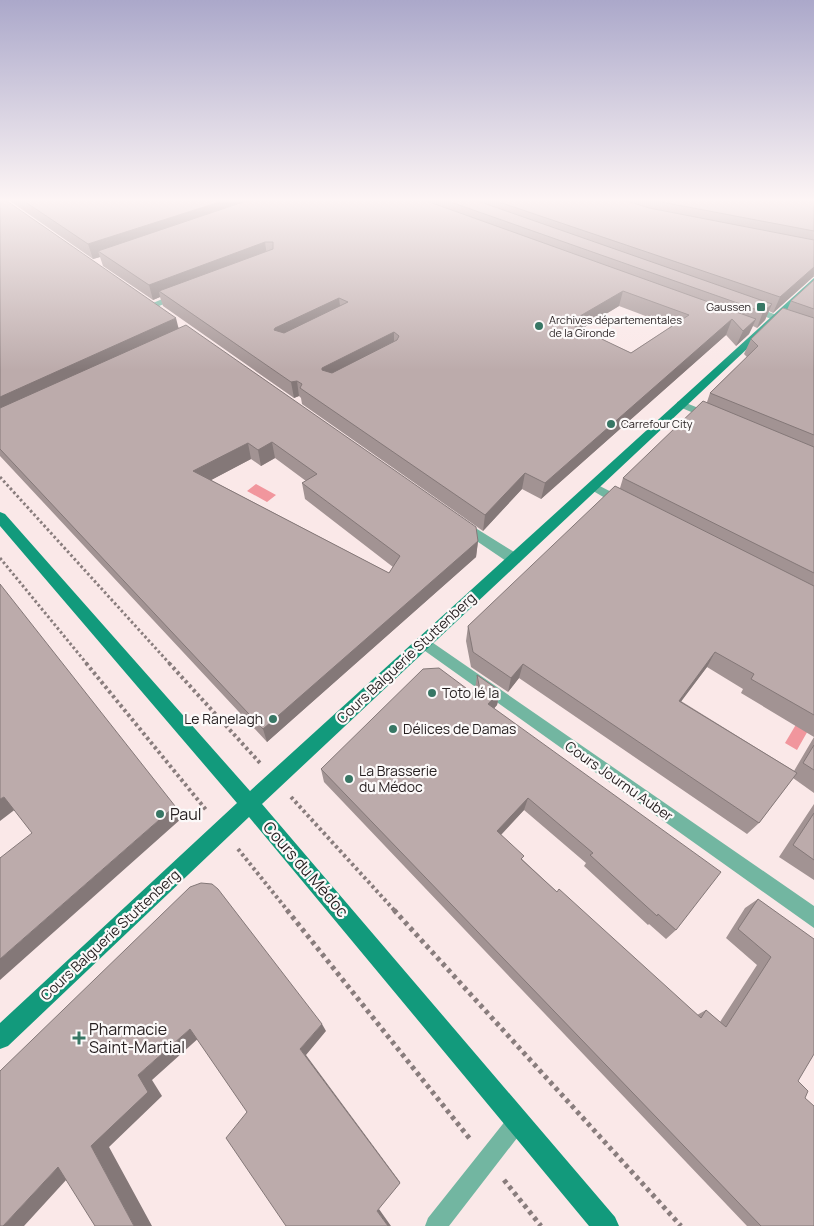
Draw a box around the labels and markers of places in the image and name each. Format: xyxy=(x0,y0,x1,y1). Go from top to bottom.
place label: Gaussen xyxy=(706,299,751,314)
marker: Gaussen xyxy=(755,301,767,313)
place label: Archives départementales de la Gironde xyxy=(549,312,682,340)
marker: Archives départementales de la Gironde xyxy=(533,320,545,332)
place label: Carrefour City xyxy=(621,416,693,431)
marker: Carrefour City xyxy=(605,418,617,430)
place label: Toto lé la xyxy=(442,683,499,702)
marker: Toto lé la xyxy=(426,687,438,699)
place label: Le Ranelagh xyxy=(184,709,263,728)
marker: Le Ranelagh xyxy=(267,713,279,725)
place label: Délices de Damas xyxy=(403,719,516,738)
marker: Délices de Damas xyxy=(387,723,399,735)
place label: La Brasserie du Médoc xyxy=(359,761,437,796)
marker: La Brasserie du Médoc xyxy=(343,773,355,785)
place label: Paul xyxy=(170,803,201,825)
marker: Paul xyxy=(154,808,166,820)
place label: Pharmacie Saint-Martial xyxy=(89,1018,185,1058)
marker: Pharmacie Saint-Martial xyxy=(73,1032,85,1044)

